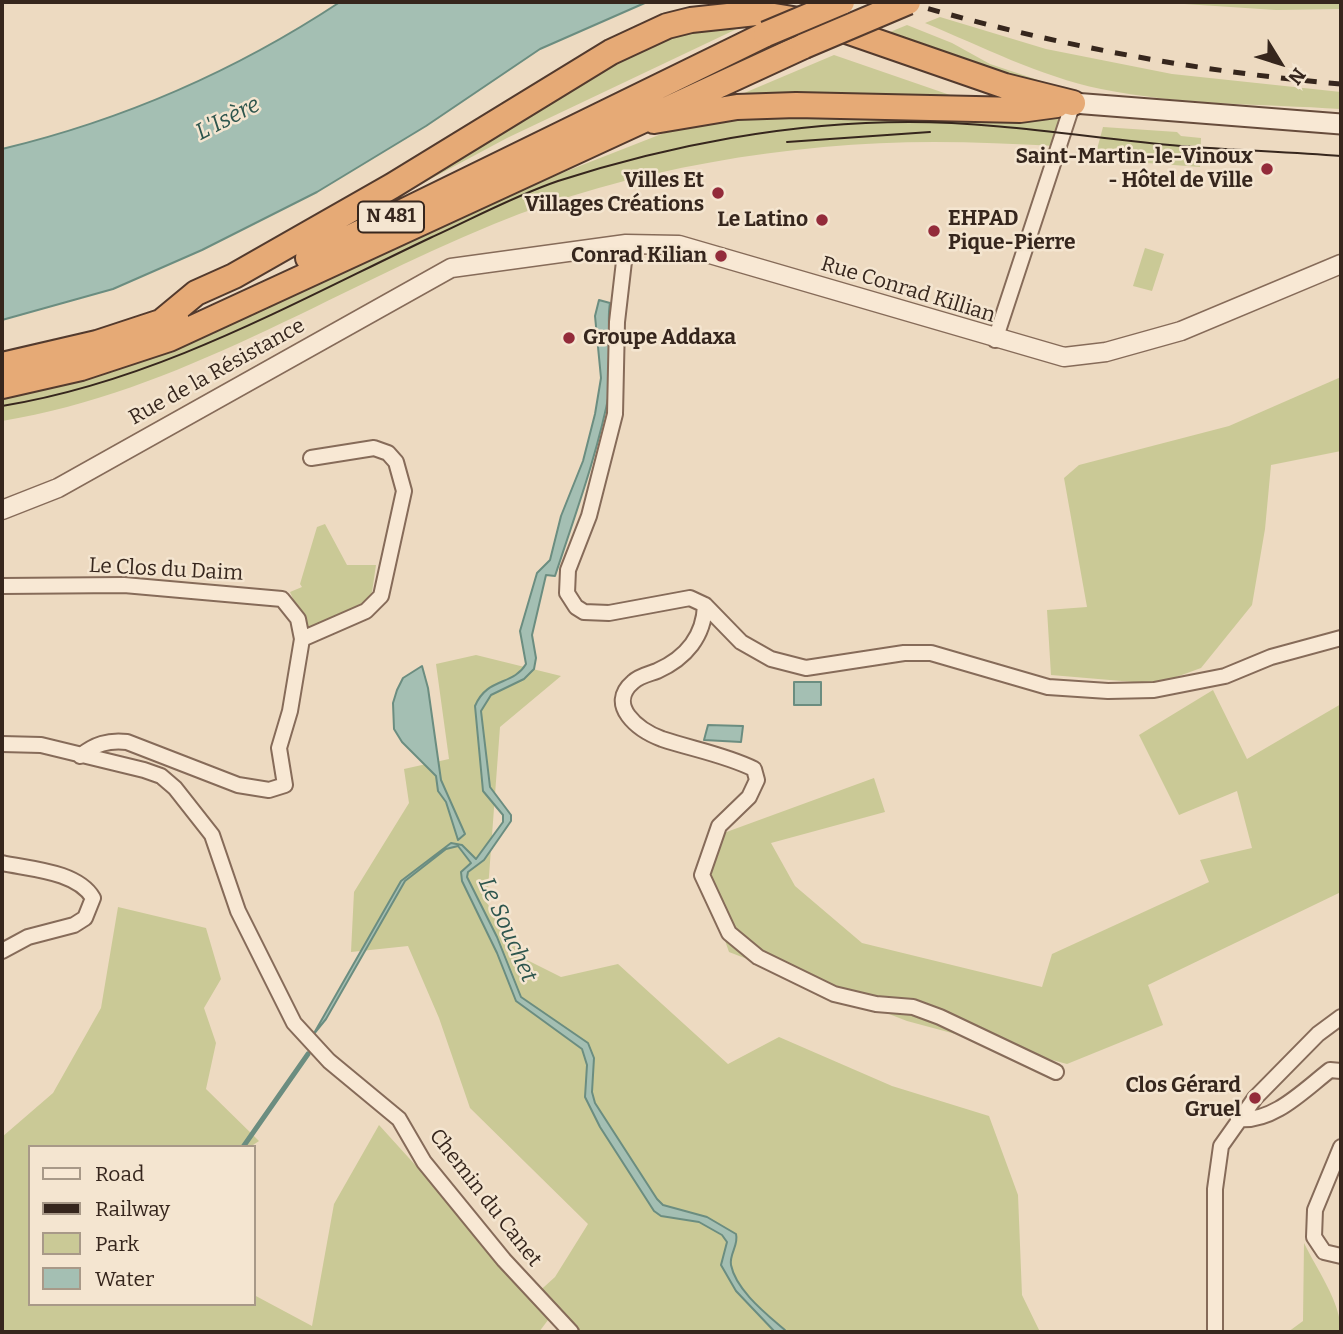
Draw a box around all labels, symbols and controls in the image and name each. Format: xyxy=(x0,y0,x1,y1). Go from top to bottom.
north arrow xyxy=(1245,28,1315,98)
text: N xyxy=(1283,63,1311,89)
water label: L'Isère xyxy=(191,91,265,147)
place label: Saint-Martin-le-Vinoux - Hôtel de Ville xyxy=(1016,144,1253,194)
marker: Saint-Martin-le-Vinoux - Hôtel de Ville xyxy=(1259,161,1275,177)
place label: Villes Et Villages Créations xyxy=(524,168,704,218)
marker: Villes Et Villages Créations xyxy=(710,185,726,201)
road number: N 481 xyxy=(358,202,424,232)
place label: EHPAD Pique-Pierre xyxy=(948,206,1076,256)
place label: Le Latino xyxy=(717,207,808,233)
marker: Le Latino xyxy=(814,212,830,228)
marker: EHPAD Pique-Pierre xyxy=(926,223,942,239)
place label: Conrad Kilian xyxy=(571,243,707,269)
marker: Conrad Kilian xyxy=(713,248,729,264)
street label: Rue Conrad Killian xyxy=(818,252,998,328)
street label: Rue de la Résistance xyxy=(125,313,309,431)
place label: Groupe Addaxa xyxy=(583,325,736,351)
marker: Groupe Addaxa xyxy=(561,330,577,346)
street label: Le Clos du Daim xyxy=(88,553,244,587)
water label: Le Souchet xyxy=(472,873,542,987)
place label: Clos Gérard Gruel xyxy=(1125,1073,1241,1123)
marker: Clos Gérard Gruel xyxy=(1247,1090,1263,1106)
street label: Chemin du Canet xyxy=(423,1124,547,1272)
legend xyxy=(28,1145,256,1306)
text: Road xyxy=(95,1161,144,1187)
text: Railway xyxy=(95,1196,170,1222)
text: Park xyxy=(95,1231,139,1257)
text: Water xyxy=(95,1266,154,1292)

